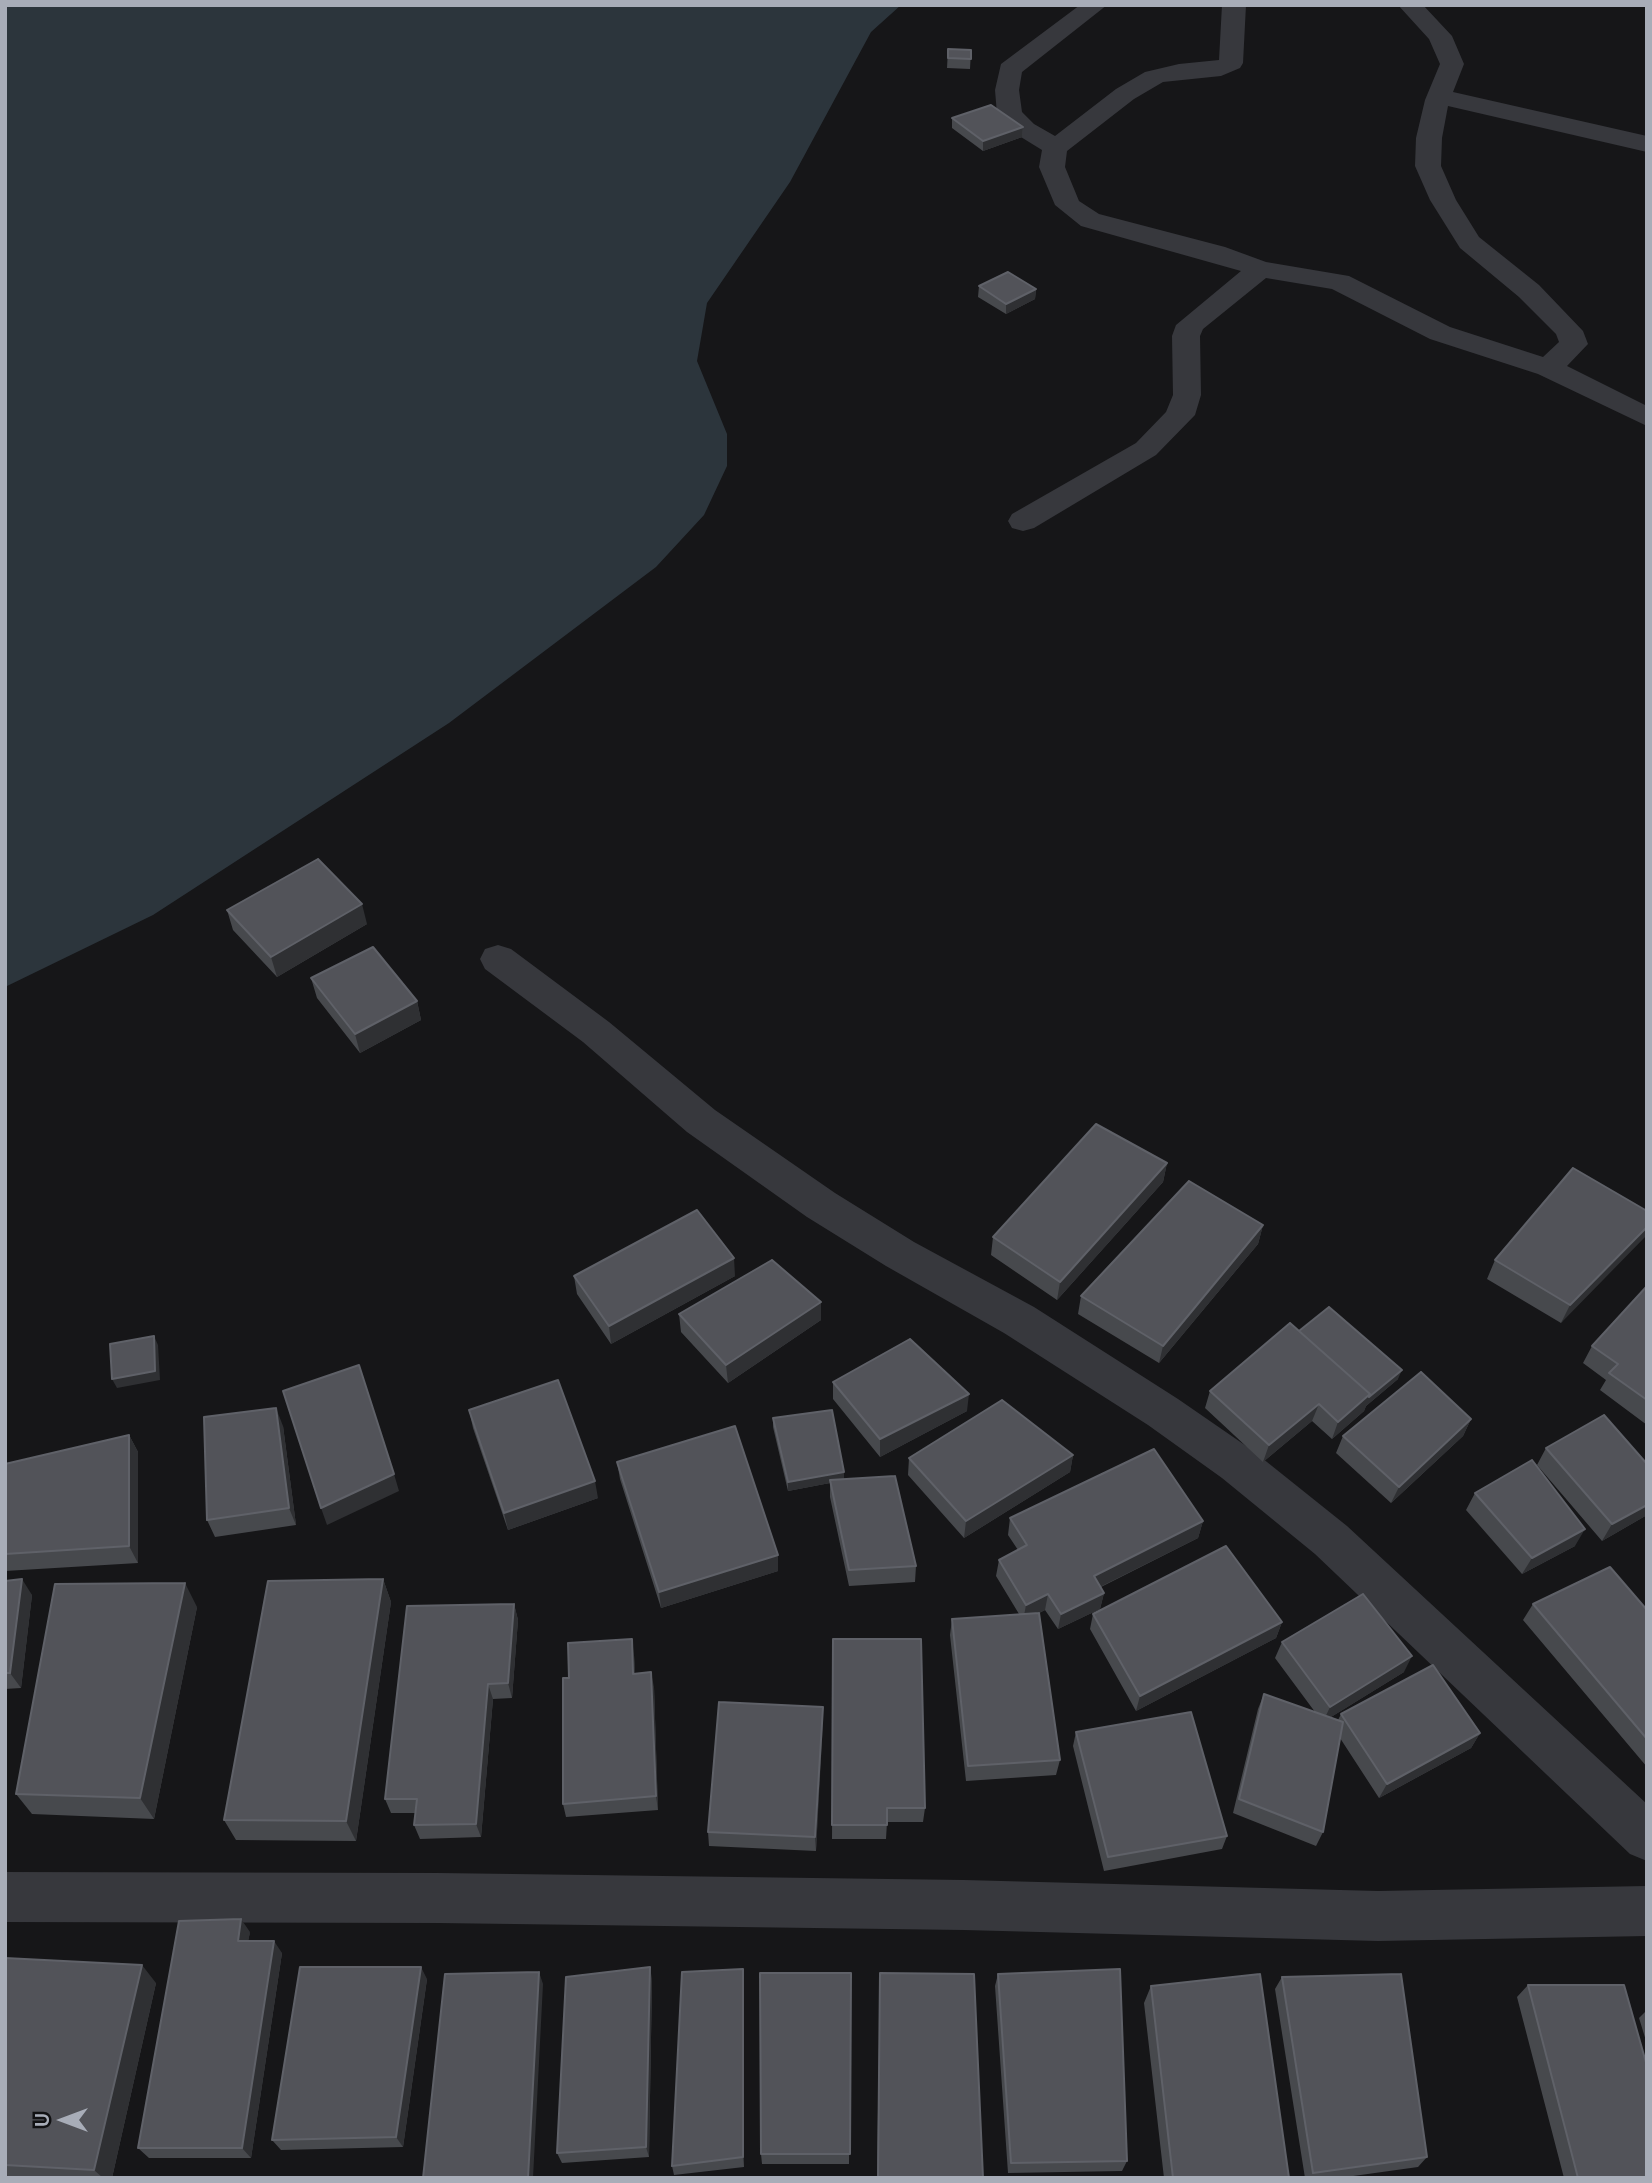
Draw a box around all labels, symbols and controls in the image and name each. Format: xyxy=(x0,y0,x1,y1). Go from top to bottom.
north arrow xyxy=(28,2085,98,2155)
text: U xyxy=(30,2113,53,2127)

